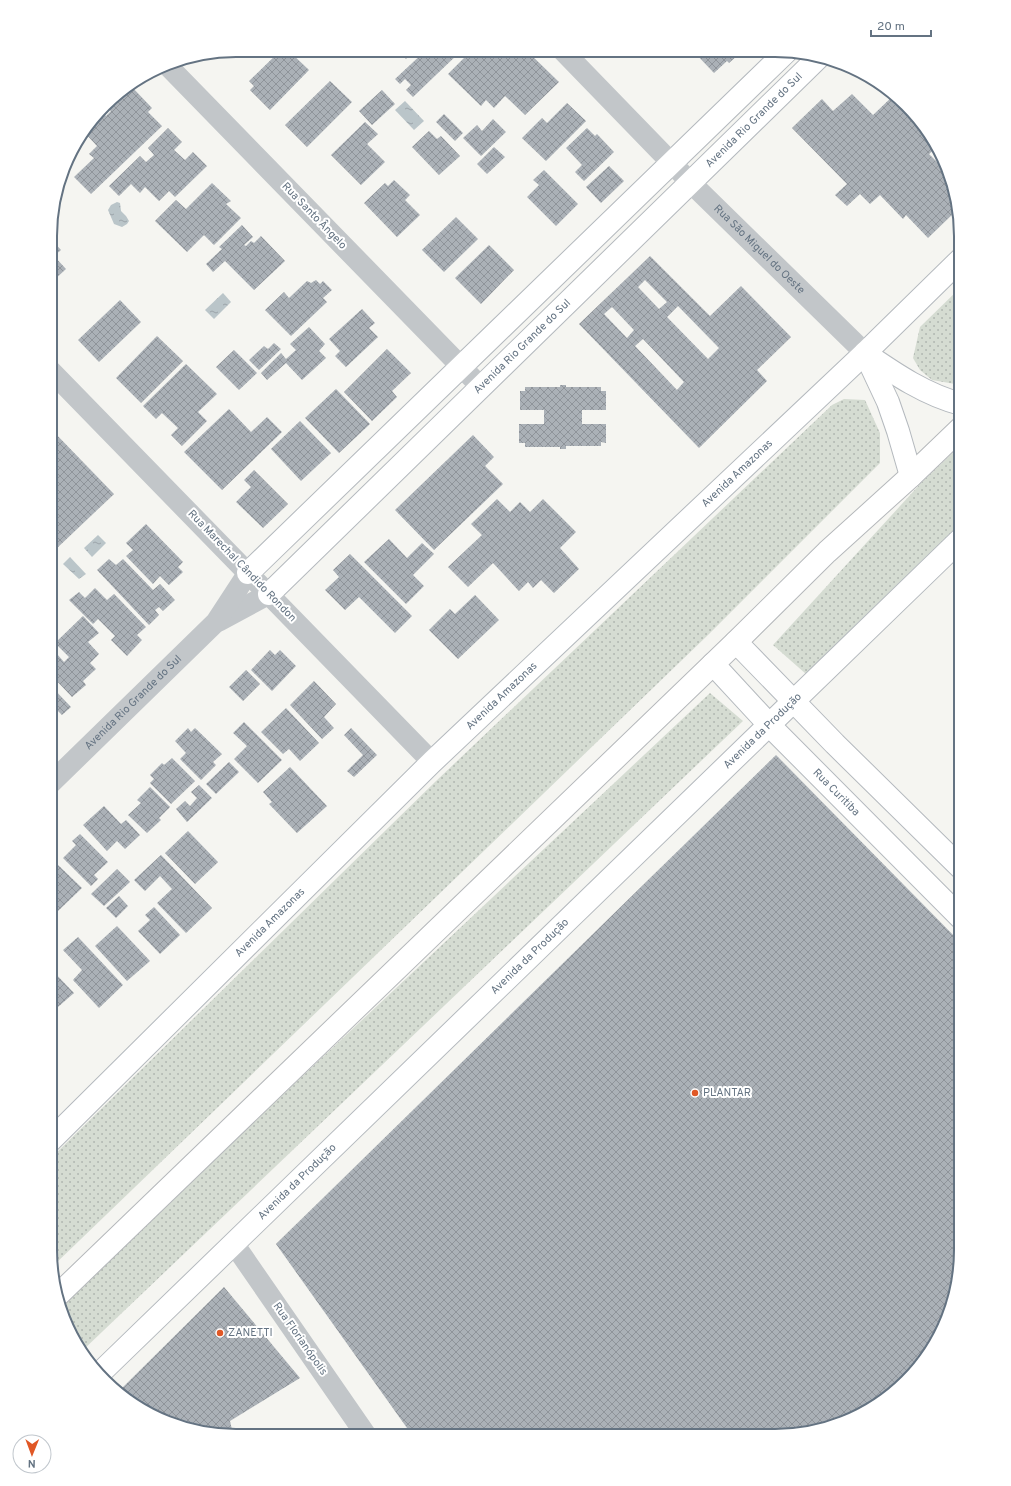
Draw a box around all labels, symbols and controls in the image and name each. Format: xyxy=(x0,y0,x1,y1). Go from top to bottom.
scale bar xyxy=(871,12,931,38)
text: 20 m xyxy=(877,19,905,35)
street label: Avenida Rio Grande do Sul xyxy=(703,70,806,171)
street label: Rua Santo Ângelo xyxy=(279,179,350,252)
street label: Rua São Miguel do Oeste xyxy=(710,202,808,297)
street label: Avenida Rio Grande do Sul xyxy=(471,296,574,397)
street label: Avenida Amazonas xyxy=(699,437,776,511)
street label: Rua Marechal Cândido Rondon xyxy=(185,507,299,625)
street label: Avenida Rio Grande do Sul xyxy=(82,652,185,753)
street label: Avenida Amazonas xyxy=(463,659,540,733)
street label: Avenida da Produção xyxy=(721,690,805,772)
street label: Rua Curitiba xyxy=(810,766,863,819)
street label: Avenida Amazonas xyxy=(232,885,308,960)
street label: Avenida da Produção xyxy=(488,915,572,998)
place label: PLANTAR xyxy=(703,1086,751,1100)
marker: PLANTAR xyxy=(690,1088,700,1098)
street label: Avenida da Produção xyxy=(255,1141,339,1223)
street label: Rua Florianópolis xyxy=(270,1300,330,1378)
place label: ZANETTI xyxy=(228,1326,273,1340)
marker: ZANETTI xyxy=(215,1328,225,1338)
north arrow xyxy=(12,1434,52,1474)
text: N xyxy=(28,1456,36,1470)

